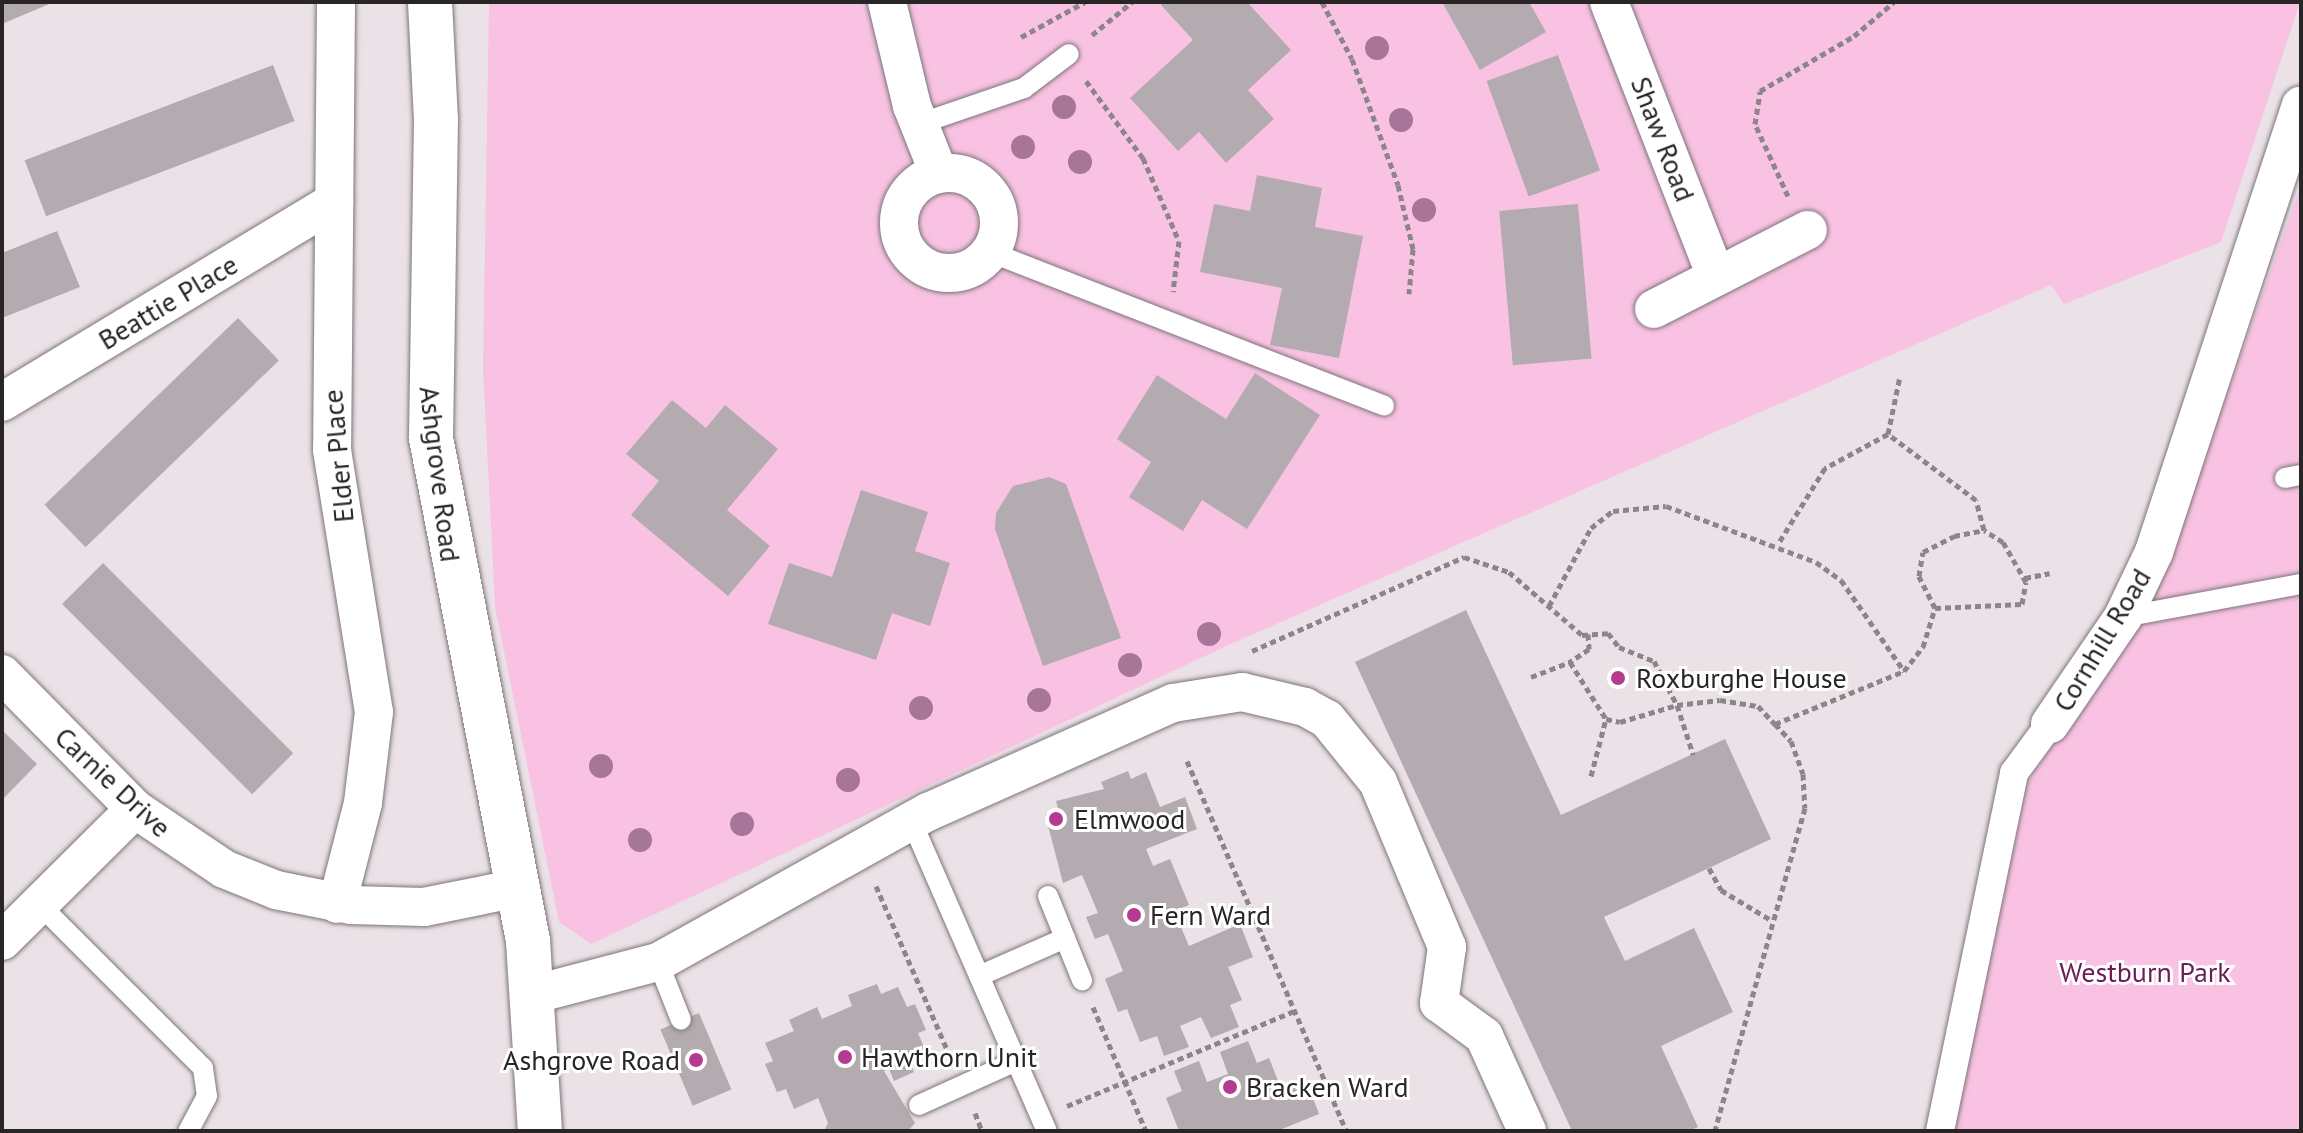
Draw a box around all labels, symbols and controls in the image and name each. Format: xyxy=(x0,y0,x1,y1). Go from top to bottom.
street label: Shaw Road xyxy=(1624,72,1702,206)
street label: Beattie Place xyxy=(92,247,244,357)
street label: Ashgrove Road xyxy=(413,384,467,564)
street label: Elder Place xyxy=(315,388,361,524)
street label: Cornhill Road xyxy=(2046,562,2158,718)
place label: Roxburghe House xyxy=(1636,661,1847,695)
marker: Roxburghe House xyxy=(1607,667,1629,689)
street label: Carnie Drive xyxy=(48,720,178,844)
place label: Elmwood xyxy=(1074,802,1185,836)
marker: Elmwood xyxy=(1045,808,1067,830)
place label: Fern Ward xyxy=(1150,898,1272,932)
marker: Fern Ward xyxy=(1125,906,1143,924)
park label: Westburn Park xyxy=(2059,955,2231,989)
place label: Hawthorn Unit xyxy=(861,1040,1037,1074)
place label: Ashgrove Road xyxy=(503,1043,680,1077)
marker: Hawthorn Unit xyxy=(836,1048,854,1066)
marker: Ashgrove Road xyxy=(687,1051,705,1069)
place label: Bracken Ward xyxy=(1246,1070,1409,1104)
marker: Bracken Ward xyxy=(1221,1078,1239,1096)

